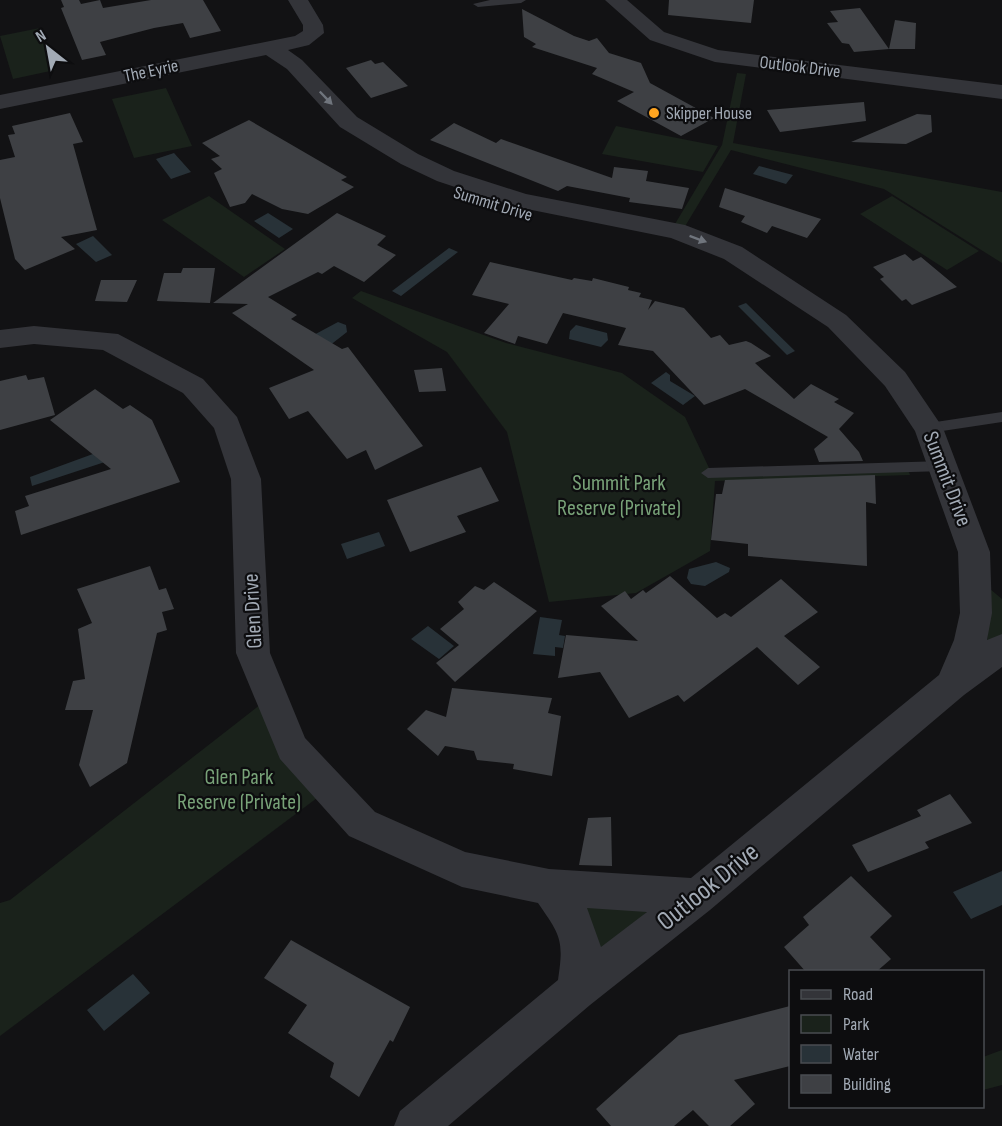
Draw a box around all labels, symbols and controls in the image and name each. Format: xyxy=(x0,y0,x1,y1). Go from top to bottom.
north arrow xyxy=(18,18,78,78)
text: N xyxy=(32,26,50,47)
street label: Outlook Drive xyxy=(758,52,842,82)
street label: The Eyrie xyxy=(122,55,180,87)
one-way arrow xyxy=(319,90,333,105)
place label: Skipper House xyxy=(666,103,752,124)
marker: Skipper House xyxy=(647,106,661,120)
street label: Summit Drive xyxy=(451,182,535,226)
one-way arrow xyxy=(689,235,707,244)
street label: Summit Drive xyxy=(917,428,977,530)
park label: Summit Park Reserve (Private) xyxy=(557,470,681,522)
street label: Glen Drive xyxy=(238,573,268,649)
park label: Glen Park Reserve (Private) xyxy=(177,764,301,816)
street label: Outlook Drive xyxy=(651,836,765,938)
legend xyxy=(789,970,984,1108)
text: Road xyxy=(843,984,873,1005)
text: Park xyxy=(843,1014,869,1035)
text: Water xyxy=(843,1044,879,1065)
text: Building xyxy=(843,1074,891,1095)

